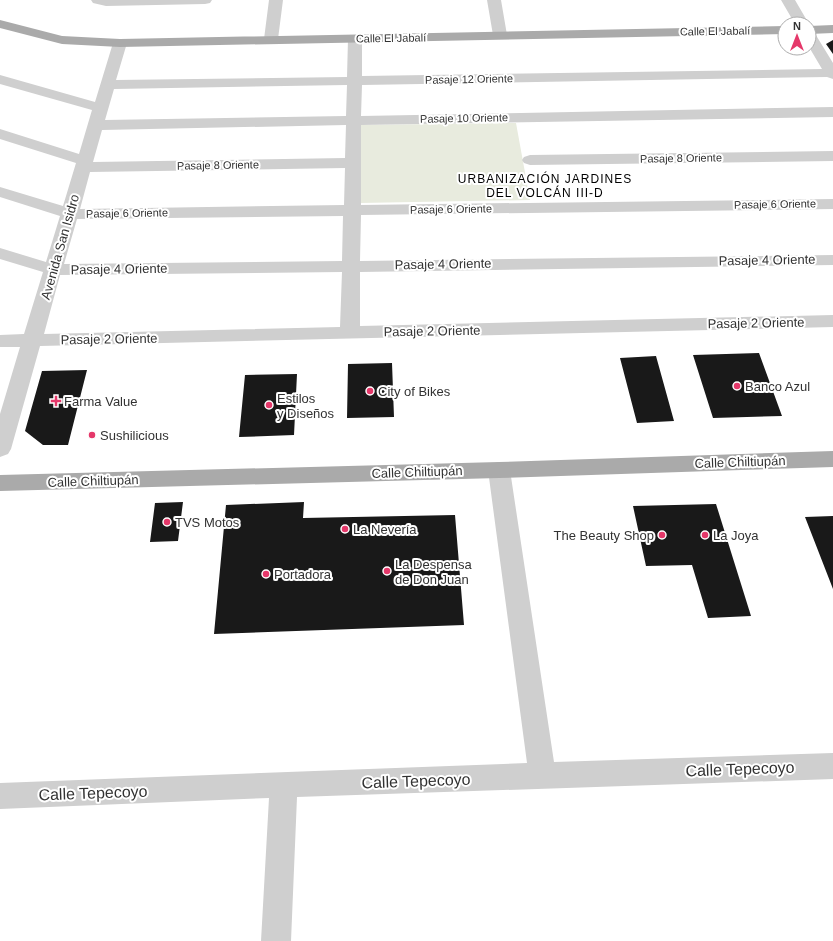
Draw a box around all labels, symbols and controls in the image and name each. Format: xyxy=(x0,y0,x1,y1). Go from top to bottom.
north arrow xyxy=(777,16,817,56)
text: N xyxy=(793,20,801,32)
street label: Calle El Jabalí xyxy=(680,24,750,38)
street label: Calle El Jabalí xyxy=(356,31,426,45)
street label: Pasaje 12 Oriente xyxy=(425,72,513,86)
street label: Pasaje 10 Oriente xyxy=(420,111,508,125)
street label: Pasaje 8 Oriente xyxy=(640,151,722,165)
street label: Pasaje 8 Oriente xyxy=(177,158,259,172)
district label: URBANIZACIÓN JARDINES DEL VOLCÁN III-D xyxy=(458,171,632,200)
street label: Avenida San Isidro xyxy=(38,193,82,301)
street label: Pasaje 6 Oriente xyxy=(734,197,816,211)
street label: Pasaje 6 Oriente xyxy=(410,202,492,216)
street label: Pasaje 6 Oriente xyxy=(86,206,168,220)
street label: Pasaje 4 Oriente xyxy=(718,252,816,268)
street label: Pasaje 4 Oriente xyxy=(394,256,492,272)
street label: Pasaje 4 Oriente xyxy=(70,261,168,277)
street label: Pasaje 2 Oriente xyxy=(707,315,805,331)
street label: Pasaje 2 Oriente xyxy=(383,323,481,339)
street label: Pasaje 2 Oriente xyxy=(60,331,158,347)
place label: Banco Azul xyxy=(745,379,810,394)
marker: Banco Azul xyxy=(732,381,742,391)
place label: City of Bikes xyxy=(378,384,451,399)
marker: City of Bikes xyxy=(365,386,375,396)
place label: Estilos y Diseños xyxy=(277,391,335,421)
place label: Farma Value xyxy=(64,394,137,409)
marker: Farma Value xyxy=(51,396,61,406)
marker: Estilos y Diseños xyxy=(264,400,274,410)
place label: Sushilicious xyxy=(100,428,169,443)
marker: Sushilicious xyxy=(87,430,97,440)
street label: Calle Chiltiupán xyxy=(694,453,786,471)
street label: Calle Chiltiupán xyxy=(371,463,463,481)
street label: Calle Chiltiupán xyxy=(47,472,139,490)
place label: TVS Motos xyxy=(175,515,240,530)
marker: TVS Motos xyxy=(162,517,172,527)
place label: La Nevería xyxy=(353,522,417,537)
marker: La Nevería xyxy=(340,524,350,534)
place label: The Beauty Shop xyxy=(554,528,654,543)
place label: La Joya xyxy=(713,528,759,543)
marker: The Beauty Shop xyxy=(657,530,667,540)
marker: La Joya xyxy=(700,530,710,540)
place label: La Despensa de Don Juan xyxy=(395,557,472,587)
marker: La Despensa de Don Juan xyxy=(382,566,392,576)
place label: Portadora xyxy=(274,567,332,582)
marker: Portadora xyxy=(261,569,271,579)
street label: Calle Tepecoyo xyxy=(685,759,795,779)
street label: Calle Tepecoyo xyxy=(361,771,471,791)
street label: Calle Tepecoyo xyxy=(38,783,148,803)

